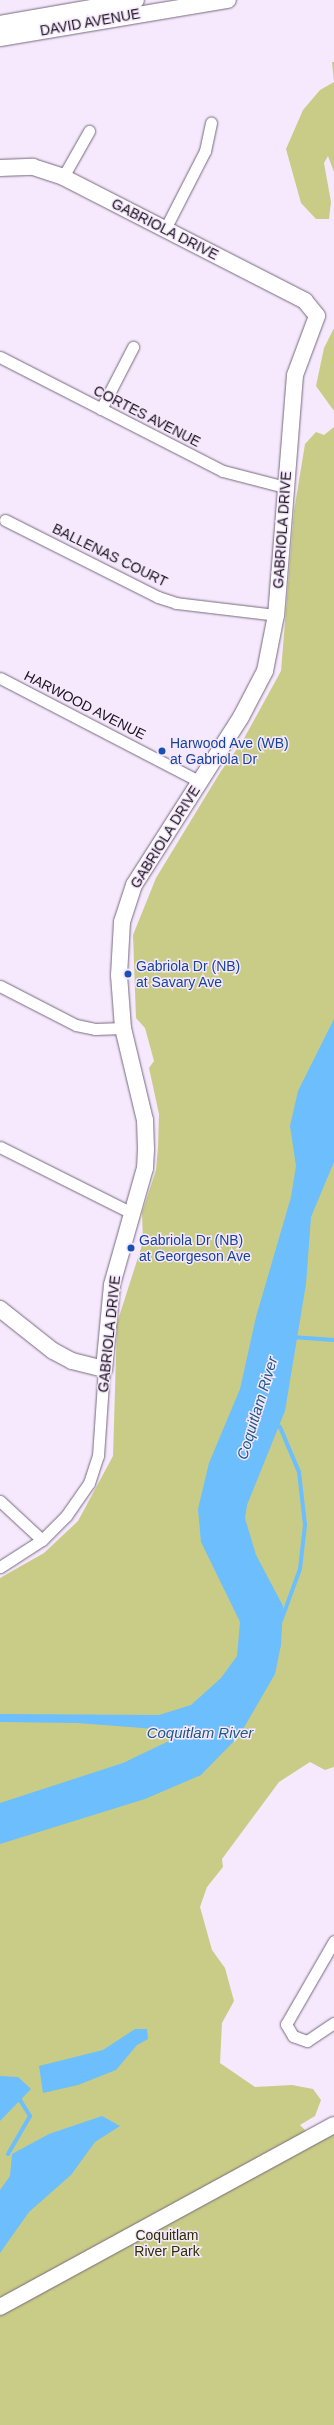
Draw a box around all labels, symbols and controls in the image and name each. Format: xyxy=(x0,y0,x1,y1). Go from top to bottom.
street label: DAVID AVENUE xyxy=(38,5,142,39)
street label: GABRIOLA DRIVE xyxy=(109,195,221,263)
street label: CORTES AVENUE xyxy=(90,382,204,450)
street label: GABRIOLA DRIVE xyxy=(269,470,295,590)
street label: BALLENAS COURT xyxy=(50,520,170,590)
street label: HARWOOD AVENUE xyxy=(21,667,149,743)
place label: Harwood Ave (WB) at Gabriola Dr xyxy=(170,735,290,768)
marker: Harwood Ave (WB) at Gabriola Dr xyxy=(157,746,167,756)
street label: GABRIOLA DRIVE xyxy=(127,782,203,892)
place label: Gabriola Dr (NB) at Savary Ave xyxy=(136,958,240,990)
marker: Gabriola Dr (NB) at Savary Ave xyxy=(123,969,133,979)
place label: Gabriola Dr (NB) at Georgeson Ave xyxy=(139,1232,252,1264)
marker: Gabriola Dr (NB) at Georgeson Ave xyxy=(126,1243,136,1253)
street label: GABRIOLA DRIVE xyxy=(94,1274,124,1394)
water label: Coquitlam River xyxy=(233,1354,281,1462)
water label: Coquitlam River xyxy=(147,1724,253,1742)
park label: Coquitlam River Park xyxy=(134,2227,200,2260)

